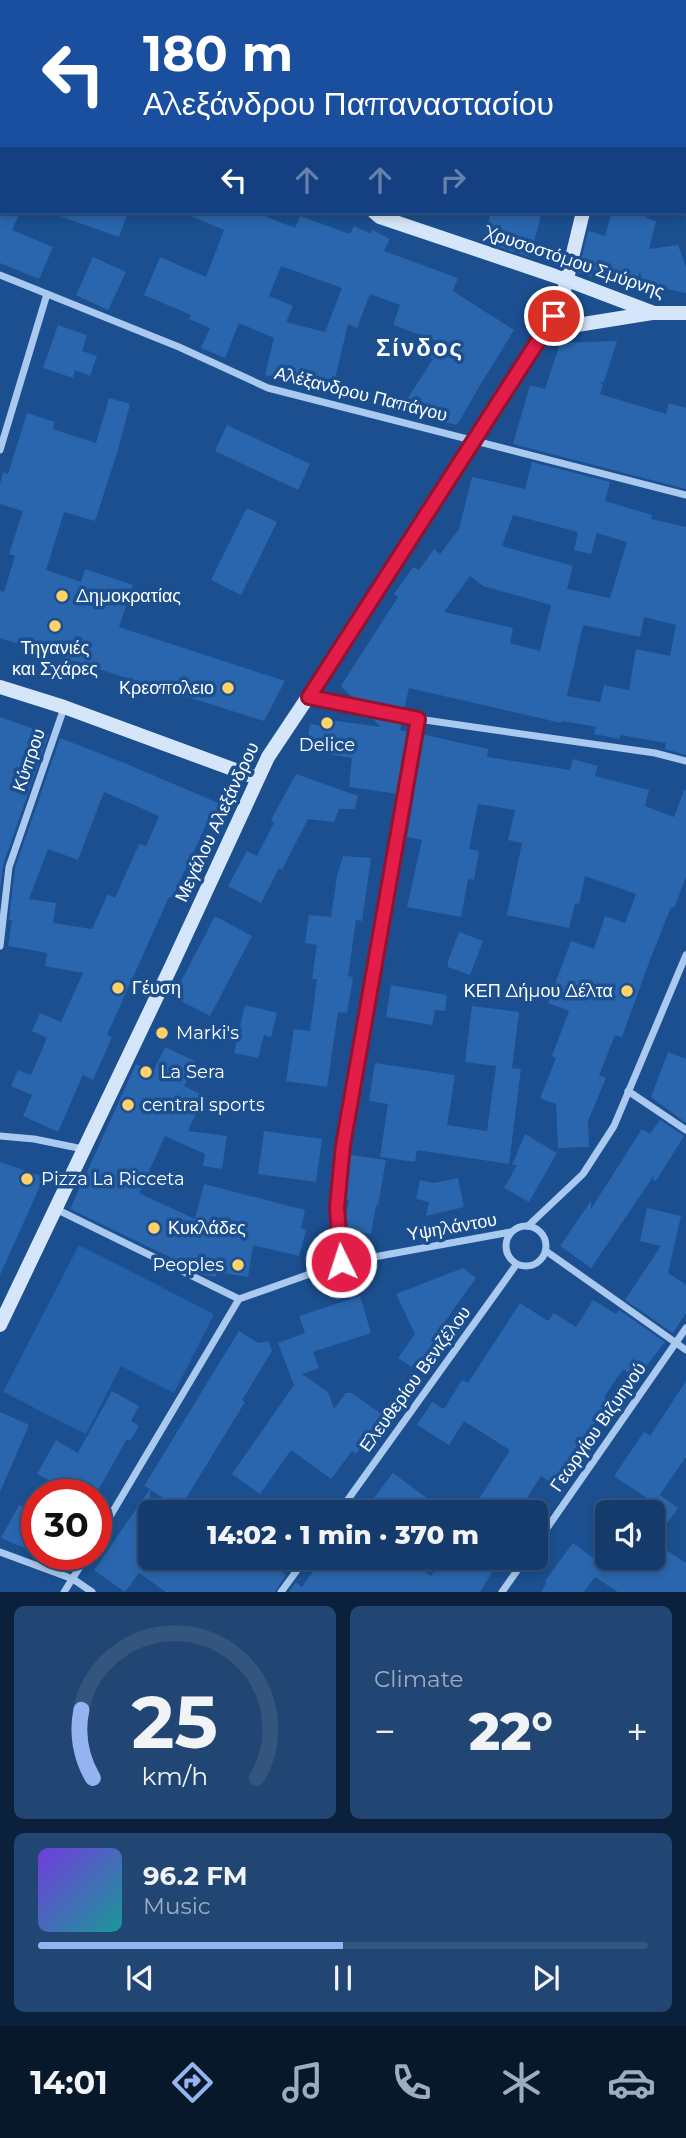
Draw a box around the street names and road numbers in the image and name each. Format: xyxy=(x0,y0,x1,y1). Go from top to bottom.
street label: Χρυσοστόμου Σμύρνης xyxy=(480,220,667,303)
street label: Αλέξανδρου Παπάγου xyxy=(272,362,450,426)
street label: Κύπρου xyxy=(8,726,50,794)
street label: Μεγάλου Αλεξάνδρου xyxy=(170,739,264,905)
street label: Υψηλάντου xyxy=(405,1208,499,1246)
street label: Ελευθερίου Βενιζέλου xyxy=(355,1302,475,1456)
street label: Γεωργίου Βιζυηνού xyxy=(545,1358,651,1496)

